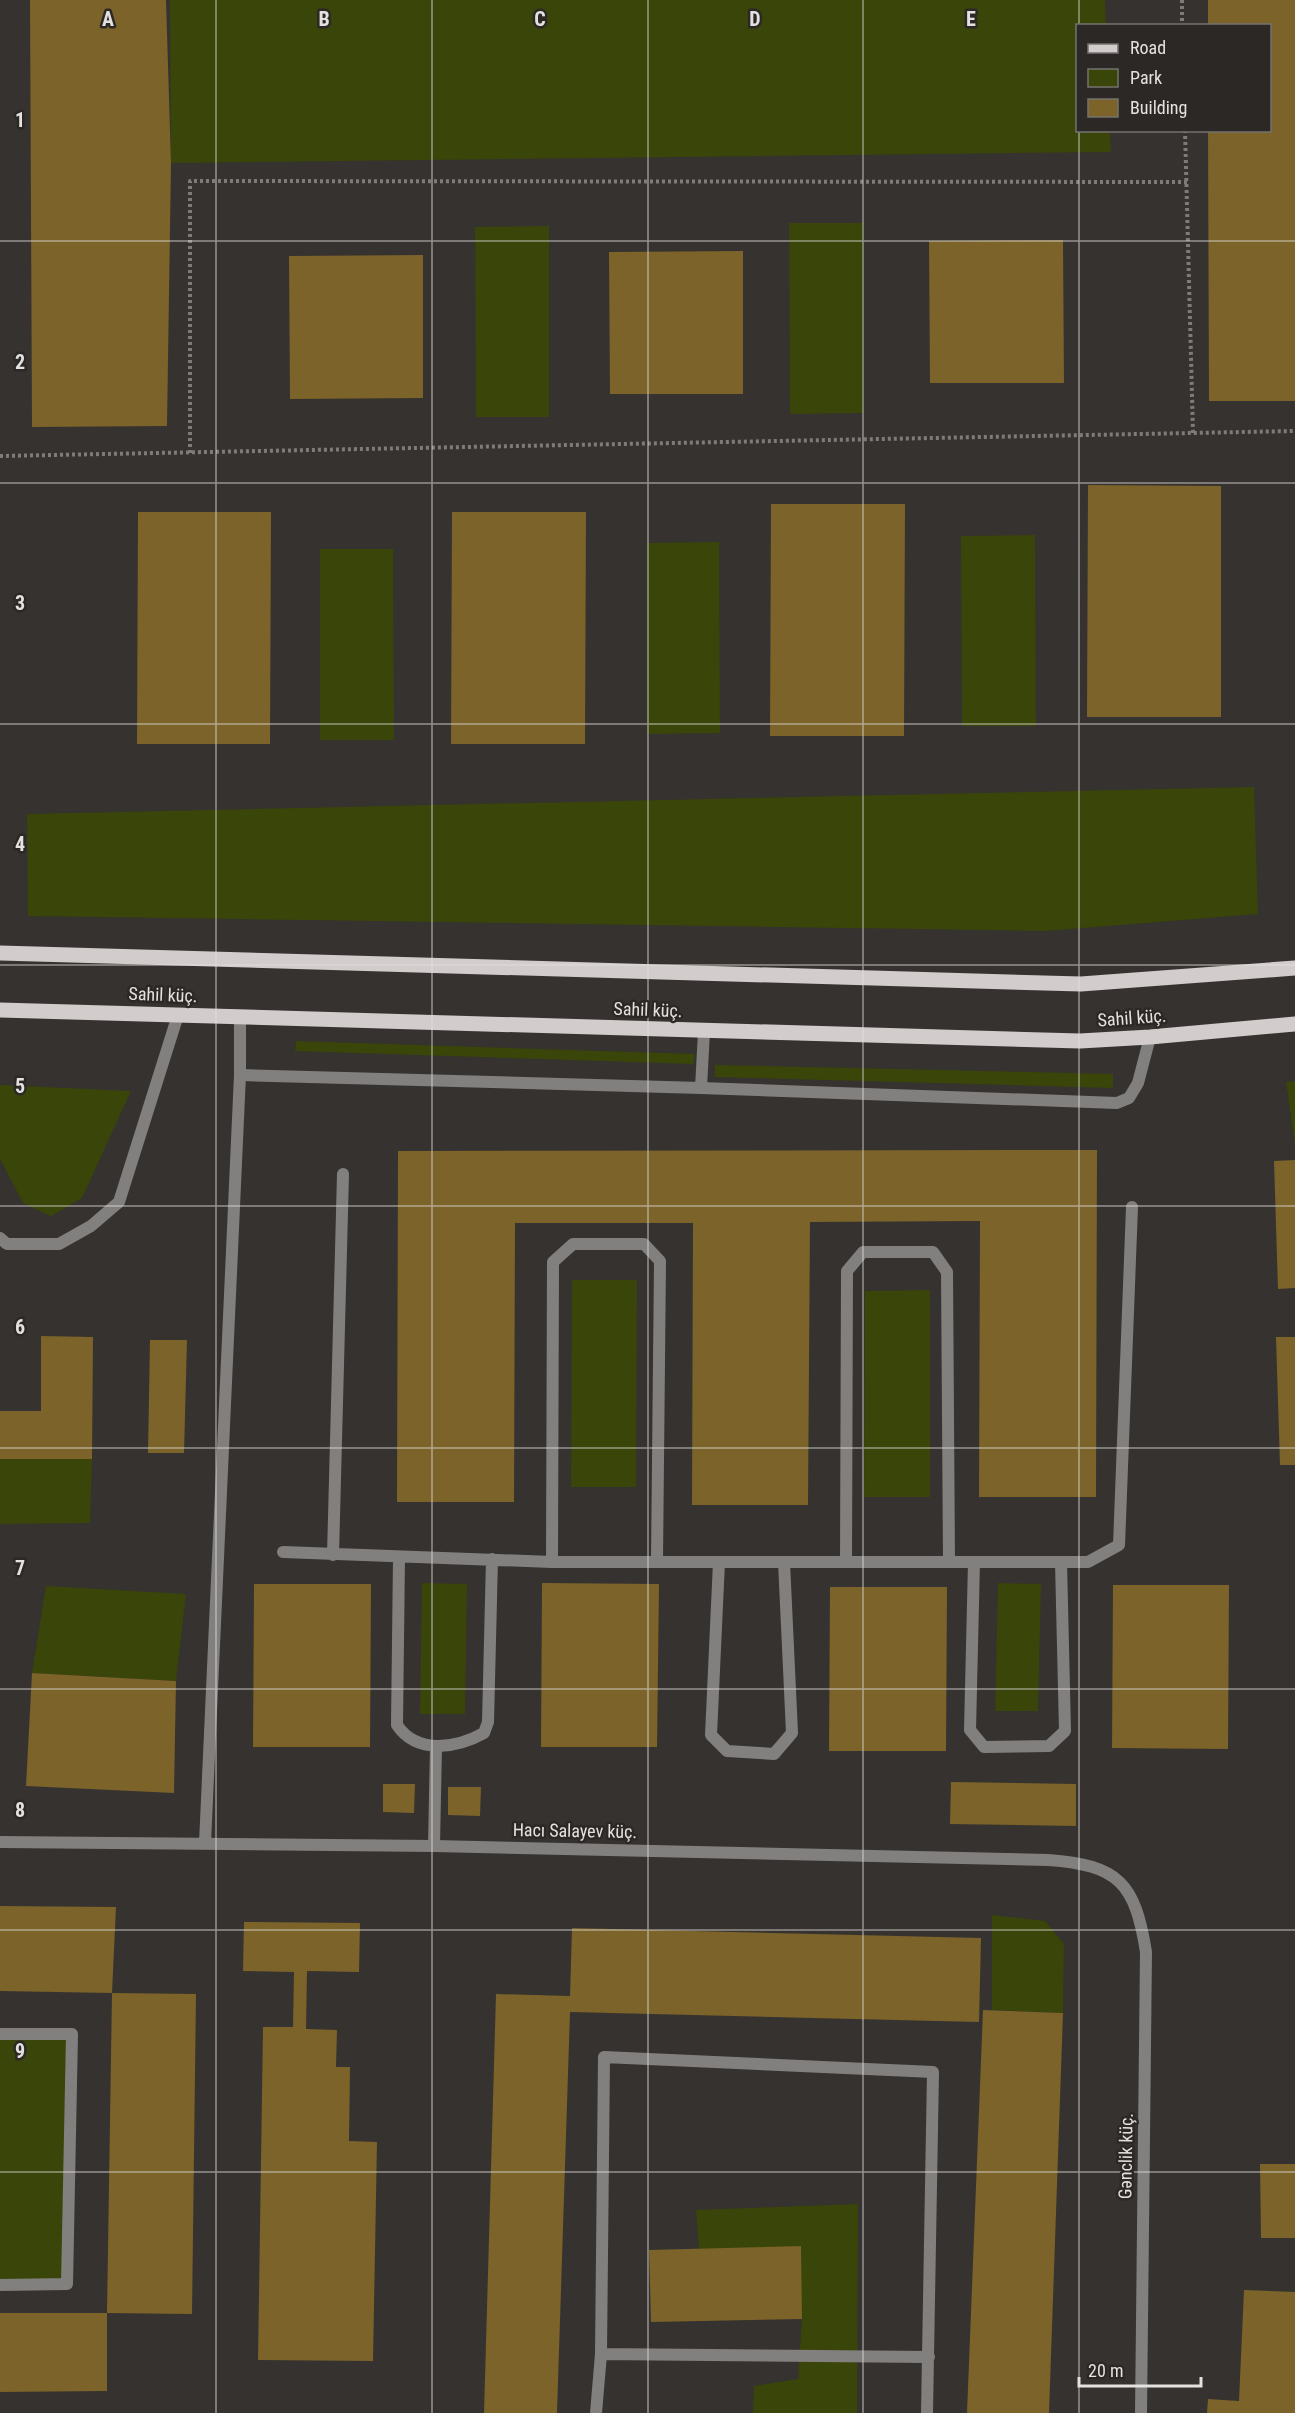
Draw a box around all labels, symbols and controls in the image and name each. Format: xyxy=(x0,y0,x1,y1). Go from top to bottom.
text: A xyxy=(102,7,114,31)
text: B xyxy=(318,7,330,31)
text: C xyxy=(534,7,546,31)
text: D xyxy=(749,7,761,31)
text: E xyxy=(966,7,976,31)
legend xyxy=(1076,24,1271,132)
text: Road xyxy=(1130,37,1166,58)
text: Park xyxy=(1130,67,1162,88)
text: Building xyxy=(1130,97,1187,118)
text: 1 xyxy=(15,108,25,132)
text: 2 xyxy=(15,350,25,374)
text: 3 xyxy=(15,591,25,615)
text: 4 xyxy=(15,832,25,856)
street label: Sahil küç. xyxy=(128,983,198,1006)
street label: Sahil küç. xyxy=(613,998,683,1021)
street label: Sahil küç. xyxy=(1097,1005,1167,1030)
text: 5 xyxy=(15,1074,25,1098)
text: 6 xyxy=(15,1315,25,1339)
text: 7 xyxy=(15,1556,25,1580)
text: 8 xyxy=(15,1798,25,1822)
street label: Hacı Salayev küç. xyxy=(513,1819,637,1842)
text: 9 xyxy=(15,2039,25,2063)
street label: Gənclik küç. xyxy=(1114,2113,1137,2199)
scale bar xyxy=(1079,2350,1200,2388)
text: 20 m xyxy=(1088,2360,1123,2381)

